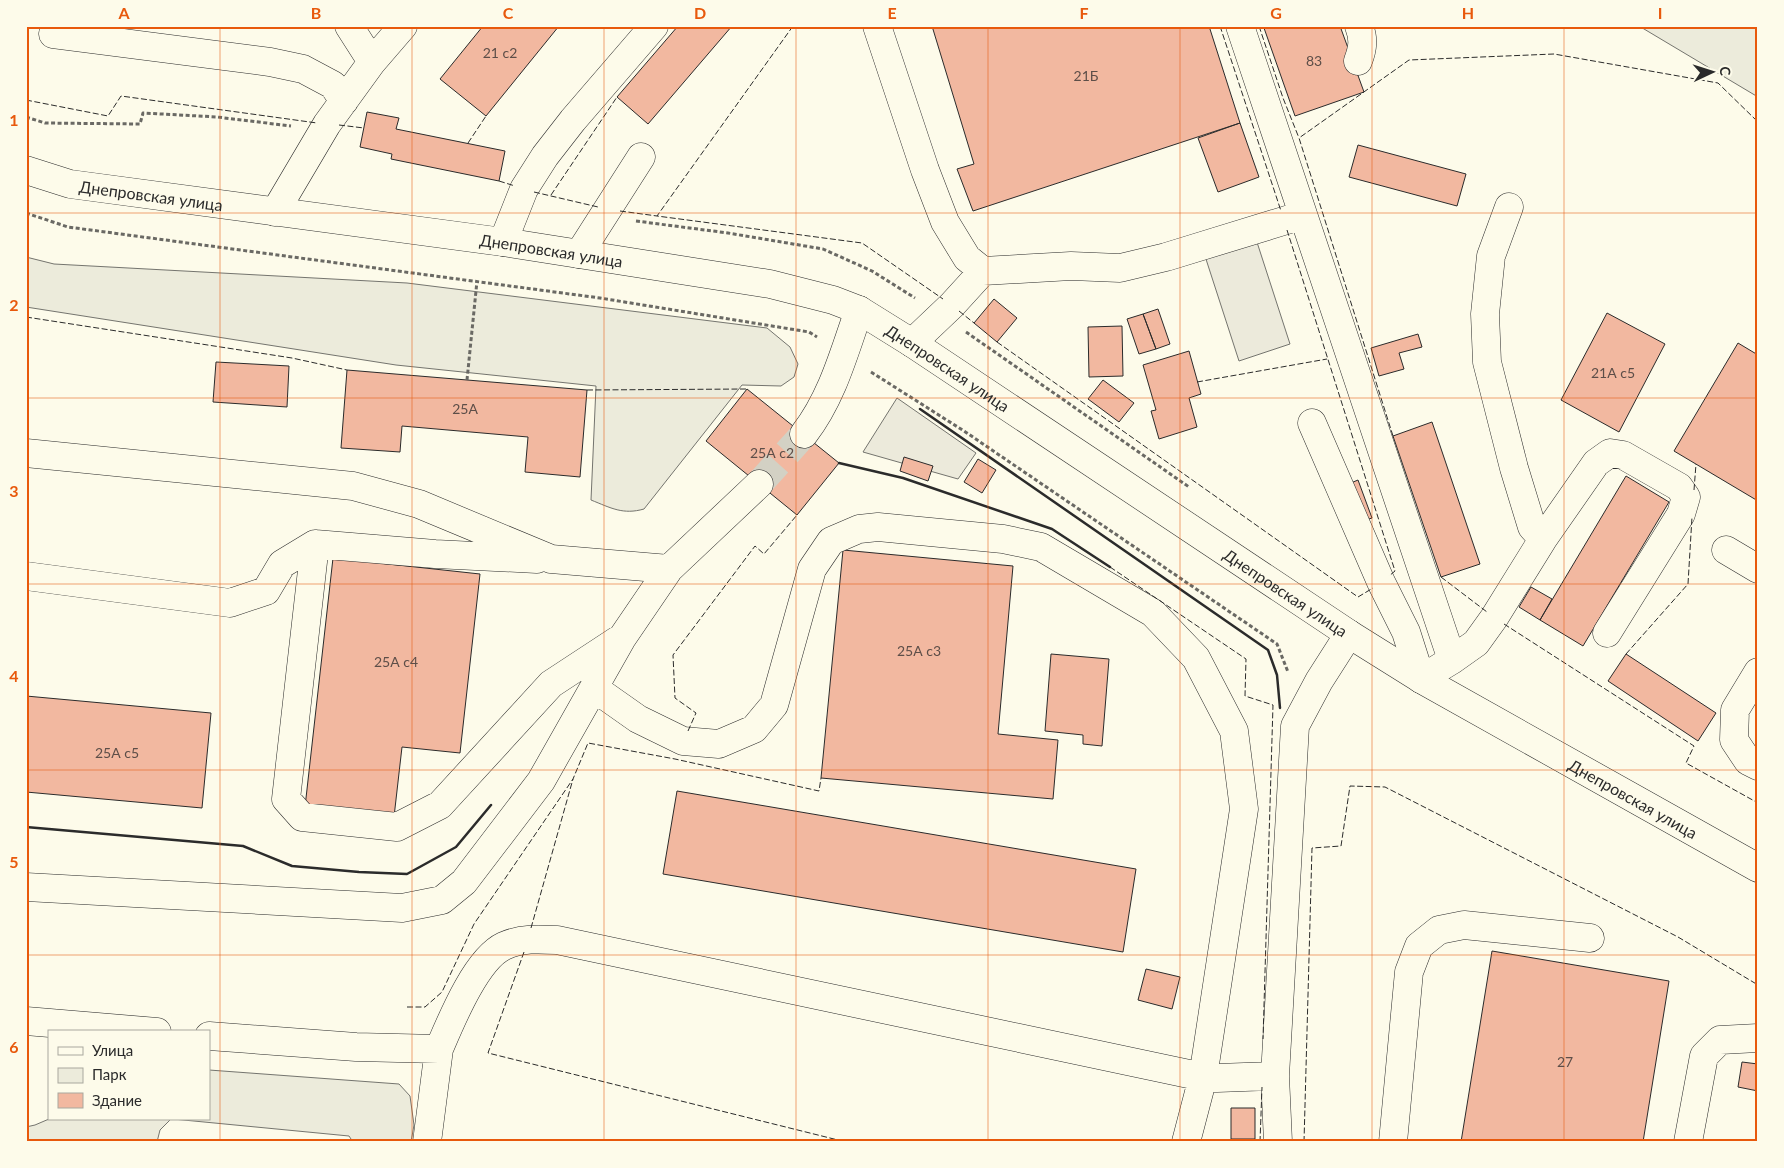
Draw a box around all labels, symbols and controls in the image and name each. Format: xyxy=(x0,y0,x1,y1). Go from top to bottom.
text: A xyxy=(117,3,130,22)
text: B xyxy=(311,3,321,22)
text: C xyxy=(503,3,514,22)
text: D xyxy=(694,3,706,22)
text: E xyxy=(887,3,897,22)
text: F xyxy=(1079,3,1089,22)
text: G xyxy=(1270,3,1282,22)
text: H xyxy=(1462,3,1474,22)
text: I xyxy=(1658,3,1662,22)
house number: 21 с2 xyxy=(483,44,517,61)
north arrow xyxy=(1686,48,1736,98)
house number: 83 xyxy=(1306,52,1322,69)
text: С xyxy=(1717,66,1734,77)
house number: 21Б xyxy=(1074,67,1099,84)
text: 1 xyxy=(9,110,19,129)
street label: Днепровская улица xyxy=(78,176,224,214)
street label: Днепровская улица xyxy=(479,229,624,270)
text: 2 xyxy=(9,295,19,314)
street label: Днепровская улица xyxy=(882,320,1014,415)
house number: 21А с5 xyxy=(1591,364,1635,381)
house number: 25А xyxy=(452,400,478,417)
house number: 25А с2 xyxy=(750,444,794,461)
text: 3 xyxy=(9,481,19,500)
street label: Днепровская улица xyxy=(1221,544,1351,640)
house number: 25А с3 xyxy=(897,642,941,659)
house number: 25А с4 xyxy=(374,653,418,670)
text: 4 xyxy=(9,666,19,685)
house number: 25А с5 xyxy=(95,744,139,761)
street label: Днепровская улица xyxy=(1566,754,1701,842)
text: 5 xyxy=(9,852,19,871)
legend xyxy=(48,1030,210,1120)
text: 6 xyxy=(9,1037,19,1056)
text: Улица xyxy=(92,1041,133,1059)
house number: 27 xyxy=(1557,1053,1573,1070)
text: Парк xyxy=(92,1065,127,1083)
text: Здание xyxy=(92,1091,142,1109)

